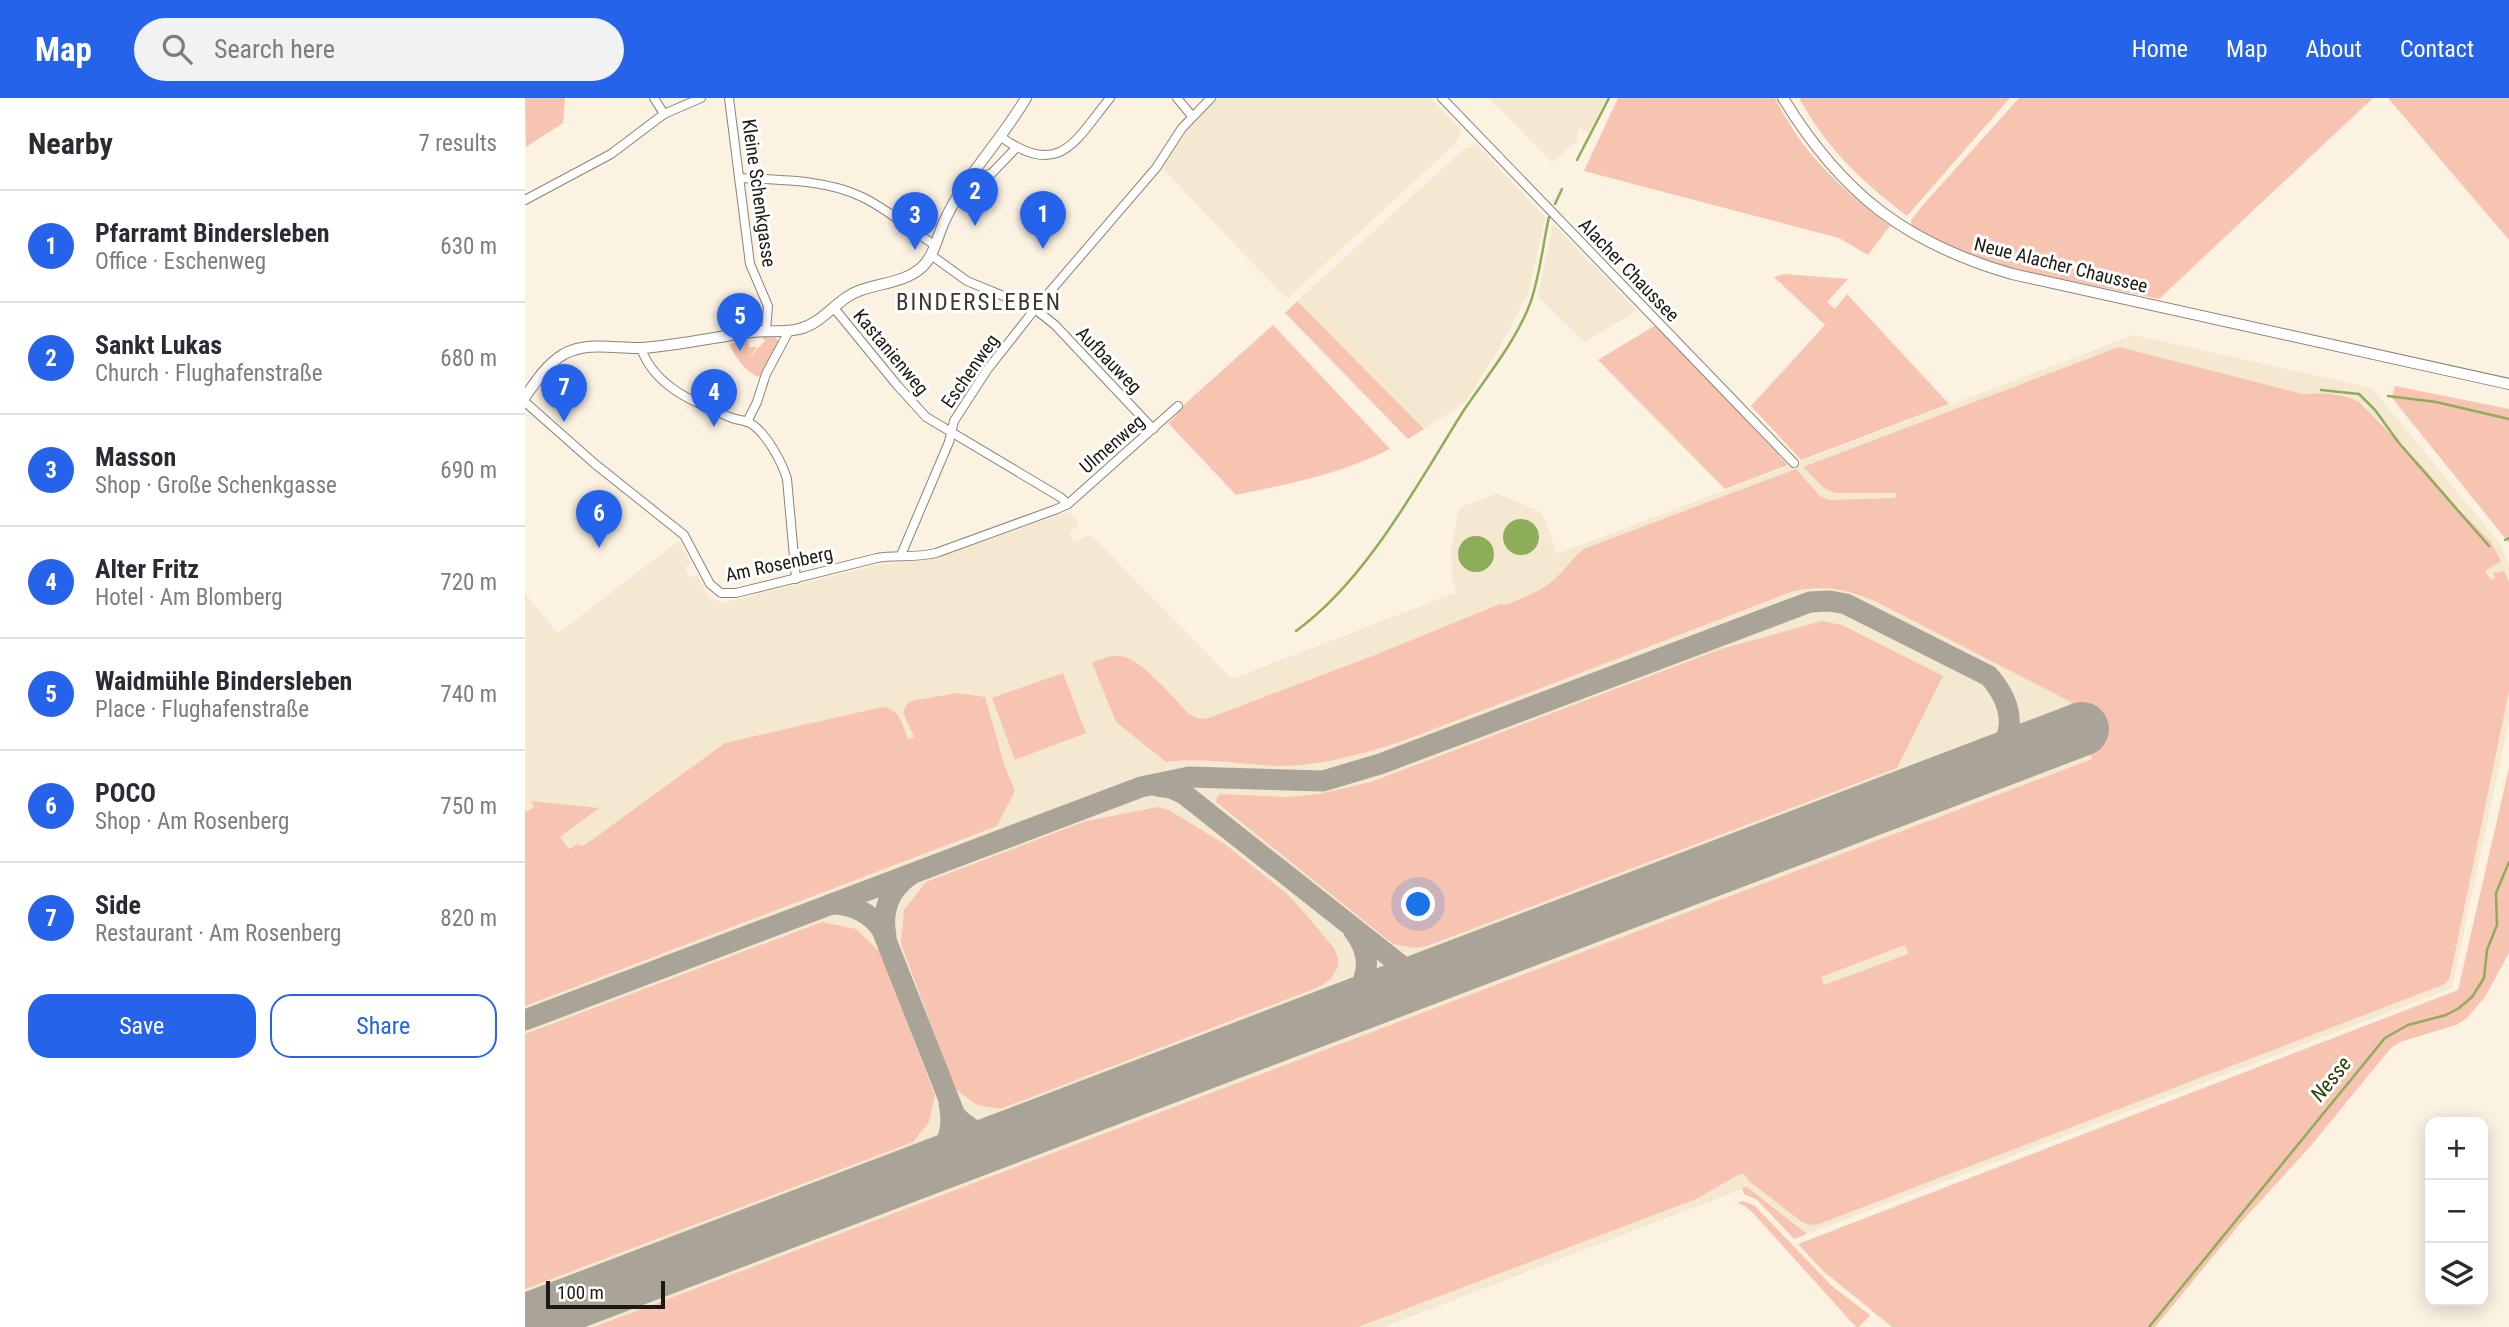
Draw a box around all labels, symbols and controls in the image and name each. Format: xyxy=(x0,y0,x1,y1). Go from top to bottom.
search box xyxy=(134,18,624,81)
text: Map xyxy=(35,30,92,69)
icon: search xyxy=(158,30,196,68)
text: Search here xyxy=(214,34,335,64)
text: Home xyxy=(2132,35,2188,63)
text: Map xyxy=(2226,35,2268,63)
text: About xyxy=(2306,35,2362,63)
text: Contact xyxy=(2400,35,2474,63)
street label: Kleine Schenkgasse xyxy=(737,117,781,269)
text: Nearby xyxy=(28,126,113,161)
text: 7 results xyxy=(419,130,497,157)
pin: 2 xyxy=(952,168,998,226)
pin: 1 xyxy=(1020,191,1066,249)
pin: 3 xyxy=(892,192,938,250)
street label: Alacher Chaussee xyxy=(1574,214,1684,327)
text: Pfarramt Bindersleben xyxy=(95,218,330,248)
street label: Neue Alacher Chaussee xyxy=(1972,232,2150,298)
text: 1 xyxy=(45,233,57,260)
text: 630 m xyxy=(440,233,497,260)
text: Office · Eschenweg xyxy=(95,248,266,275)
district label: BINDERSLEBEN xyxy=(896,289,1062,316)
pin: 5 xyxy=(717,293,763,351)
street label: Kastanienweg xyxy=(848,304,934,400)
street label: Aufbauweg xyxy=(1071,322,1147,398)
text: Sankt Lukas xyxy=(95,330,222,360)
street label: Eschenweg xyxy=(936,330,1004,412)
text: 2 xyxy=(45,345,57,372)
text: 680 m xyxy=(440,345,497,372)
text: Church · Flughafenstraße xyxy=(95,360,322,387)
pin: 7 xyxy=(541,364,587,422)
pin: 4 xyxy=(691,369,737,427)
street label: Ulmenweg xyxy=(1075,410,1149,478)
text: Masson xyxy=(95,442,176,472)
text: 3 xyxy=(45,457,57,484)
text: 690 m xyxy=(440,457,497,484)
text: Shop · Große Schenkgasse xyxy=(95,472,337,499)
pin: 6 xyxy=(576,490,622,548)
street label: Am Rosenberg xyxy=(723,541,835,587)
text: Alter Fritz xyxy=(95,554,199,584)
text: 4 xyxy=(45,569,57,596)
text: 720 m xyxy=(440,569,497,596)
text: Hotel · Am Blomberg xyxy=(95,584,283,611)
text: Waidmühle Bindersleben xyxy=(95,666,352,696)
text: 5 xyxy=(45,681,57,708)
text: 740 m xyxy=(440,681,497,708)
text: Place · Flughafenstraße xyxy=(95,696,309,723)
text: POCO xyxy=(95,778,156,808)
text: 6 xyxy=(45,793,57,820)
text: 750 m xyxy=(440,793,497,820)
text: Shop · Am Rosenberg xyxy=(95,808,289,835)
your location xyxy=(1401,887,1435,921)
text: Side xyxy=(95,890,141,920)
text: 7 xyxy=(45,905,57,932)
text: 820 m xyxy=(440,905,497,932)
text: Restaurant · Am Rosenberg xyxy=(95,920,341,947)
button: Save xyxy=(28,994,256,1058)
button: Share xyxy=(270,994,497,1058)
water label: Nesse xyxy=(2306,1052,2356,1106)
map controls xyxy=(2425,1117,2488,1306)
button: + xyxy=(2425,1117,2488,1180)
button: − xyxy=(2425,1180,2488,1243)
button: layers xyxy=(2425,1243,2488,1306)
scale bar xyxy=(546,1278,665,1310)
text: 100 m xyxy=(557,1281,604,1304)

